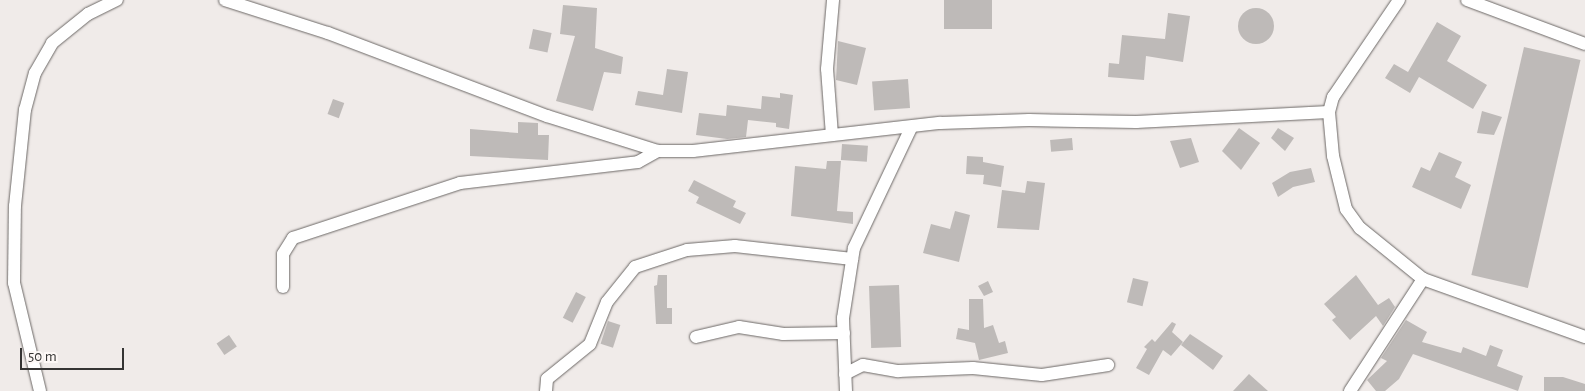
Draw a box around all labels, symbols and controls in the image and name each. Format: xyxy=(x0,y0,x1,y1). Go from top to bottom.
scale bar xyxy=(22,338,126,370)
text: 50 m xyxy=(28,349,57,364)

